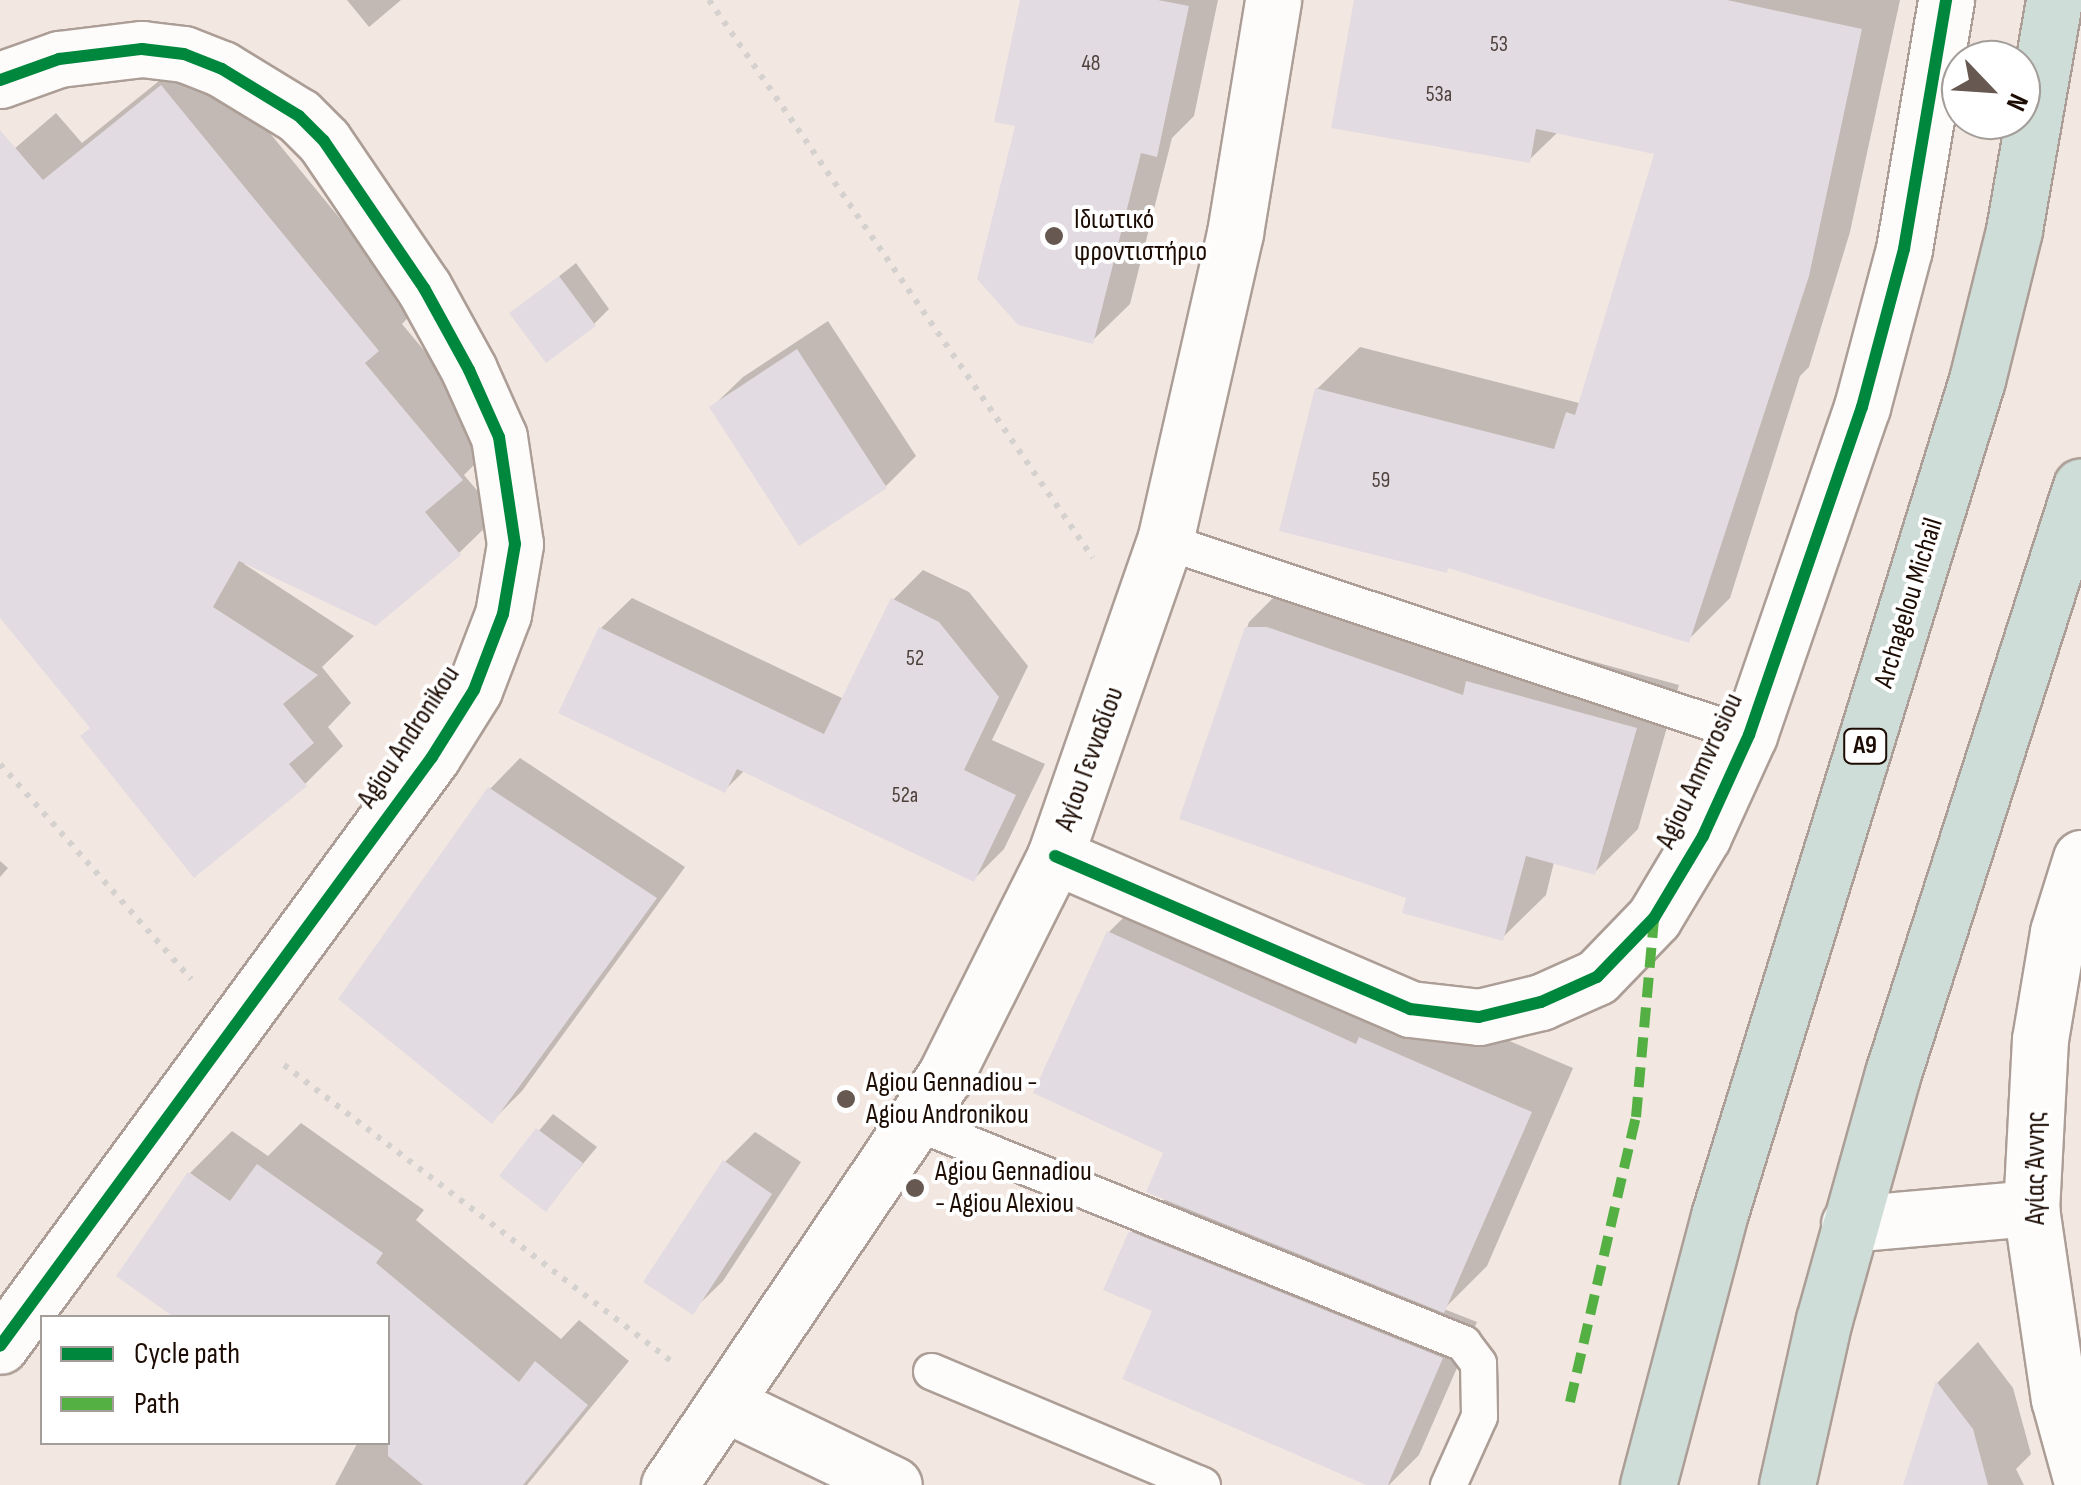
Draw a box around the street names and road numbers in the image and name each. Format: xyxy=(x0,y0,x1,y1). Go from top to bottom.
street label: Archagelou Michail xyxy=(1867,514,1951,692)
street label: Agiou Andronikou xyxy=(351,660,467,814)
street label: Αγίου Γενναδίου xyxy=(1048,682,1132,836)
street label: Agiou Anmvrosiou xyxy=(1649,688,1751,854)
road number: A9 xyxy=(1842,726,1888,766)
street label: Αγίας Άννης xyxy=(2019,1111,2053,1225)

